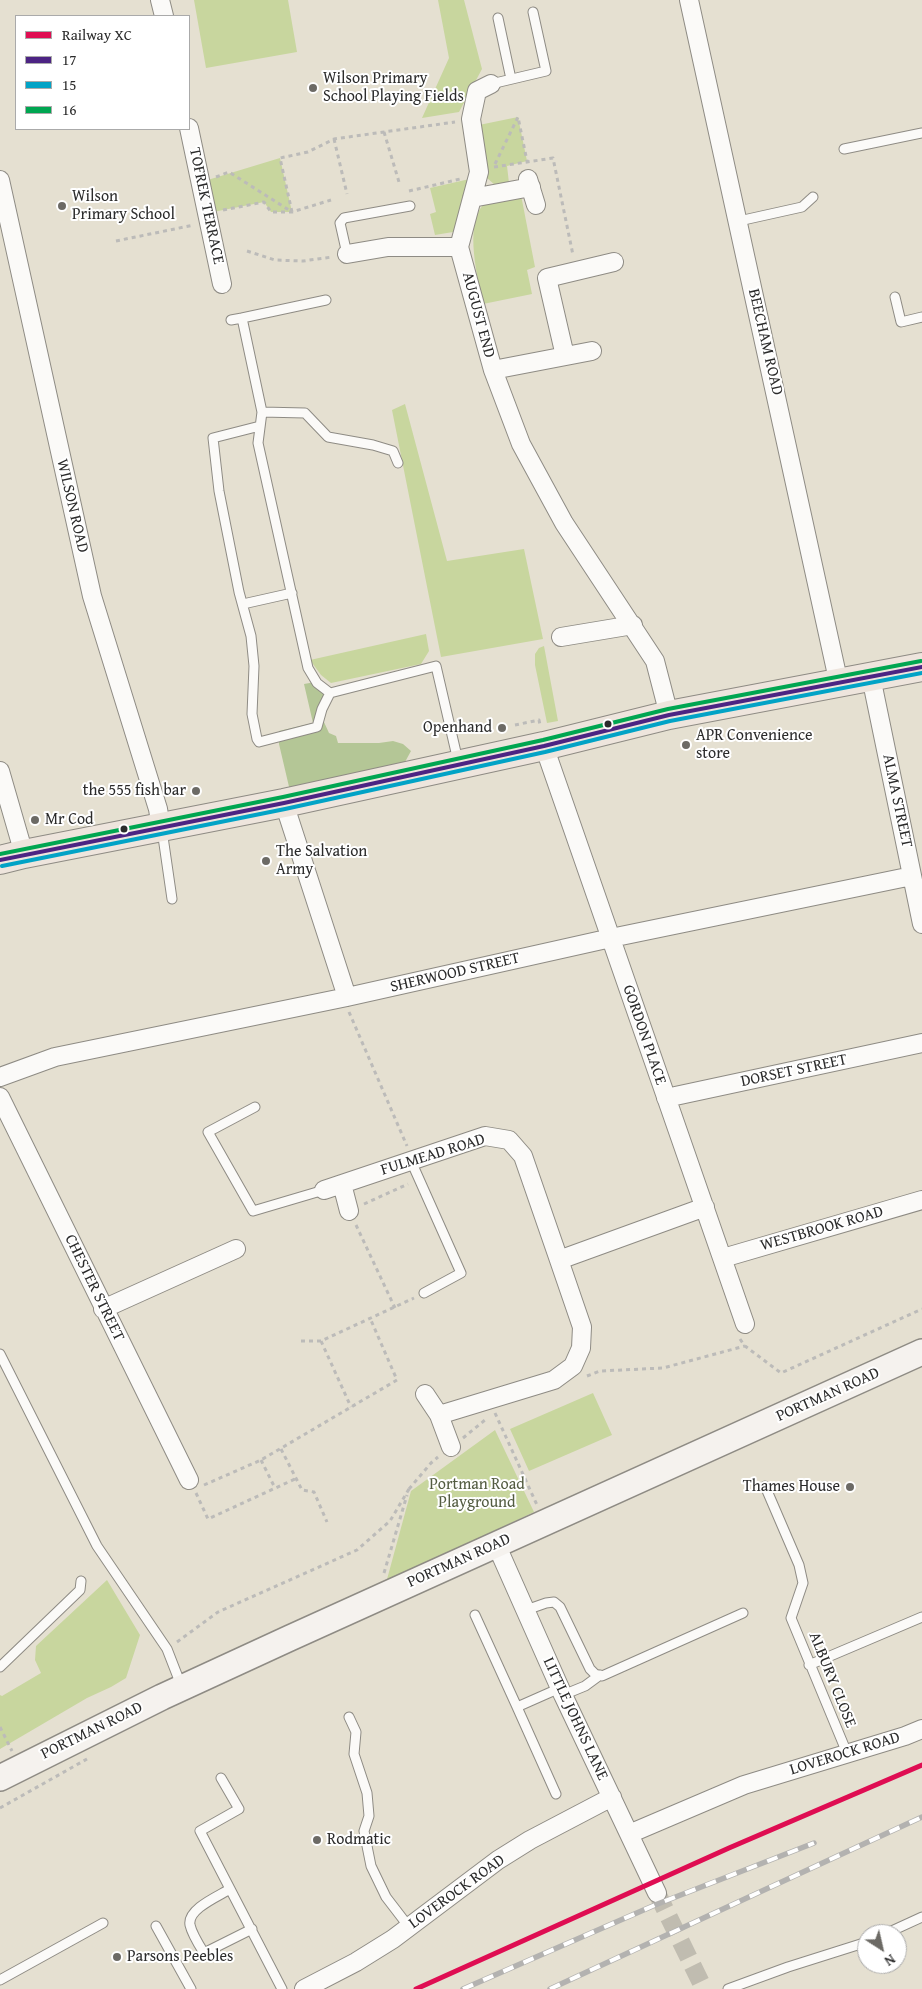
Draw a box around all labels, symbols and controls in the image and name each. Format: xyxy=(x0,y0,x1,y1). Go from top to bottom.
legend xyxy=(15,15,190,130)
text: Railway XC xyxy=(62,24,132,45)
text: 17 xyxy=(62,49,76,70)
place label: Wilson Primary School Playing Fields xyxy=(323,69,464,107)
text: 15 xyxy=(62,74,76,95)
marker: Wilson Primary School Playing Fields xyxy=(307,82,319,94)
text: 16 xyxy=(62,99,76,120)
street label: TOFREK TERRACE xyxy=(184,146,228,266)
place label: Wilson Primary School xyxy=(72,187,175,225)
marker: Wilson Primary School xyxy=(56,200,68,212)
street label: AUGUST END xyxy=(457,270,499,360)
street label: BEECHAM ROAD xyxy=(743,287,787,397)
street label: WILSON ROAD xyxy=(52,457,92,555)
place label: Openhand xyxy=(423,718,492,738)
unlabelled marker xyxy=(603,719,613,729)
marker: Openhand xyxy=(496,722,508,734)
place label: APR Convenience store xyxy=(696,726,813,764)
marker: APR Convenience store xyxy=(680,739,692,751)
street label: ALMA STREET xyxy=(878,753,916,849)
place label: the 555 fish bar xyxy=(83,781,186,801)
marker: the 555 fish bar xyxy=(190,785,202,797)
place label: Mr Cod xyxy=(45,810,94,830)
marker: Mr Cod xyxy=(29,814,41,826)
unlabelled marker xyxy=(119,824,129,834)
place label: The Salvation Army xyxy=(276,842,367,880)
marker: The Salvation Army xyxy=(260,855,272,867)
street label: SHERWOOD STREET xyxy=(388,949,522,997)
street label: GORDON PLACE xyxy=(618,983,670,1087)
street label: DORSET STREET xyxy=(739,1050,849,1092)
street label: FULMEAD ROAD xyxy=(378,1130,488,1180)
street label: WESTBROOK ROAD xyxy=(758,1202,886,1256)
street label: CHESTER STREET xyxy=(60,1232,128,1344)
street label: PORTMAN ROAD xyxy=(773,1364,883,1426)
park label: Portman Road Playground xyxy=(429,1475,525,1513)
place label: Thames House xyxy=(743,1477,840,1497)
marker: Thames House xyxy=(844,1481,856,1493)
street label: PORTMAN ROAD xyxy=(404,1530,514,1592)
street label: ALBURY CLOSE xyxy=(804,1629,860,1731)
street label: LITTLE JOHNS LANE xyxy=(538,1655,612,1783)
street label: PORTMAN ROAD xyxy=(38,1698,146,1764)
street label: LOVEROCK ROAD xyxy=(788,1728,902,1780)
place label: Rodmatic xyxy=(327,1830,391,1850)
marker: Rodmatic xyxy=(311,1834,323,1846)
street label: LOVEROCK ROAD xyxy=(405,1851,509,1933)
north arrow xyxy=(857,1924,907,1974)
place label: Parsons Peebles xyxy=(127,1947,233,1967)
text: N xyxy=(880,1950,900,1971)
marker: Parsons Peebles xyxy=(111,1951,123,1963)

